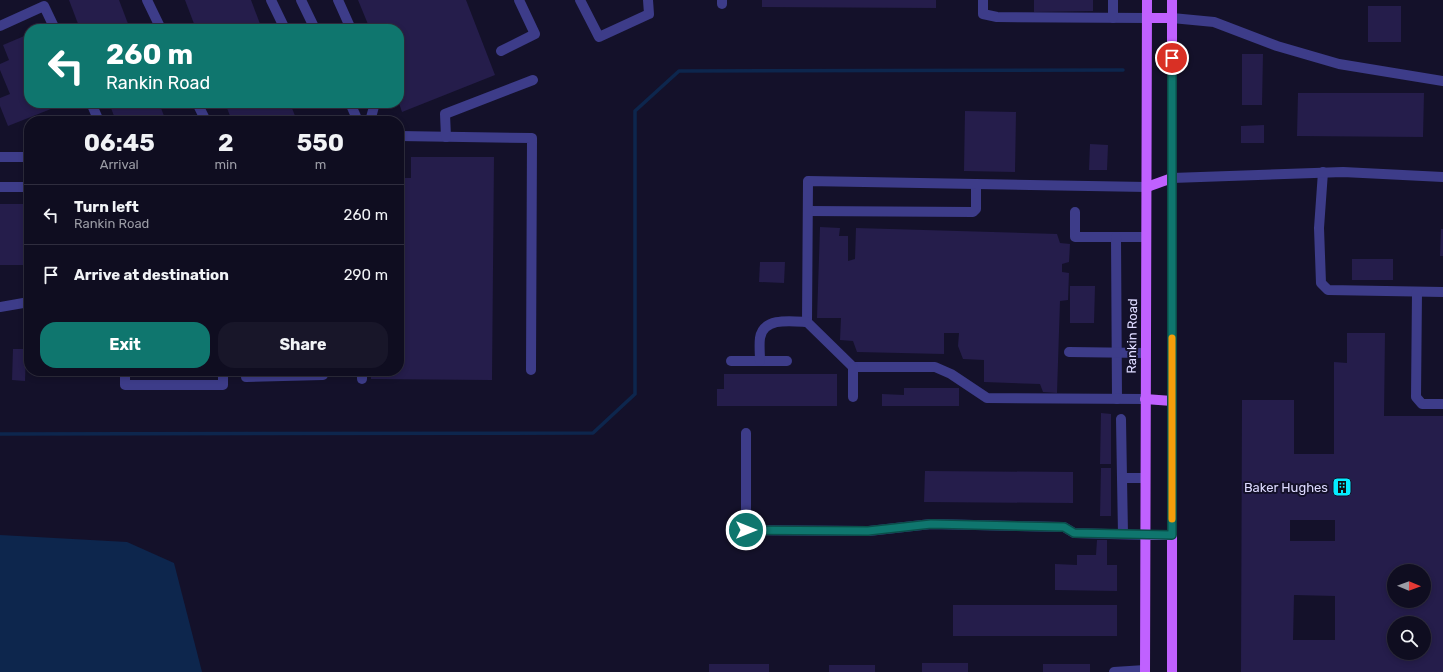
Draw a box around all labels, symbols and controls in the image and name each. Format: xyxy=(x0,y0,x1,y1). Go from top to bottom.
text: 260 m xyxy=(106,38,193,71)
icon: left xyxy=(40,40,92,92)
pin xyxy=(1155,41,1189,75)
icon: arrive xyxy=(1161,47,1183,69)
text: Rankin Road xyxy=(106,72,210,94)
text: 06:45 xyxy=(84,129,155,157)
text: 2 xyxy=(218,129,234,157)
text: 550 xyxy=(297,129,344,157)
text: Arrival xyxy=(100,157,139,172)
text: min xyxy=(214,157,237,172)
text: m xyxy=(315,157,326,172)
text: Turn left xyxy=(74,198,139,216)
icon: left xyxy=(40,204,62,226)
text: 260 m xyxy=(344,206,388,224)
text: Rankin Road xyxy=(74,216,149,231)
icon: arrive xyxy=(40,264,62,286)
text: Arrive at destination xyxy=(74,266,229,284)
text: 290 m xyxy=(344,266,388,284)
street label: Rankin Road xyxy=(1124,298,1140,374)
button: Exit xyxy=(40,322,210,368)
button: Share xyxy=(218,322,388,368)
building icon: Baker Hughes xyxy=(1331,476,1353,498)
place label: Baker Hughes xyxy=(1244,480,1328,496)
position arrow xyxy=(725,509,767,551)
north arrow xyxy=(1387,564,1431,608)
map controls xyxy=(1387,564,1431,660)
button: search xyxy=(1387,616,1431,660)

